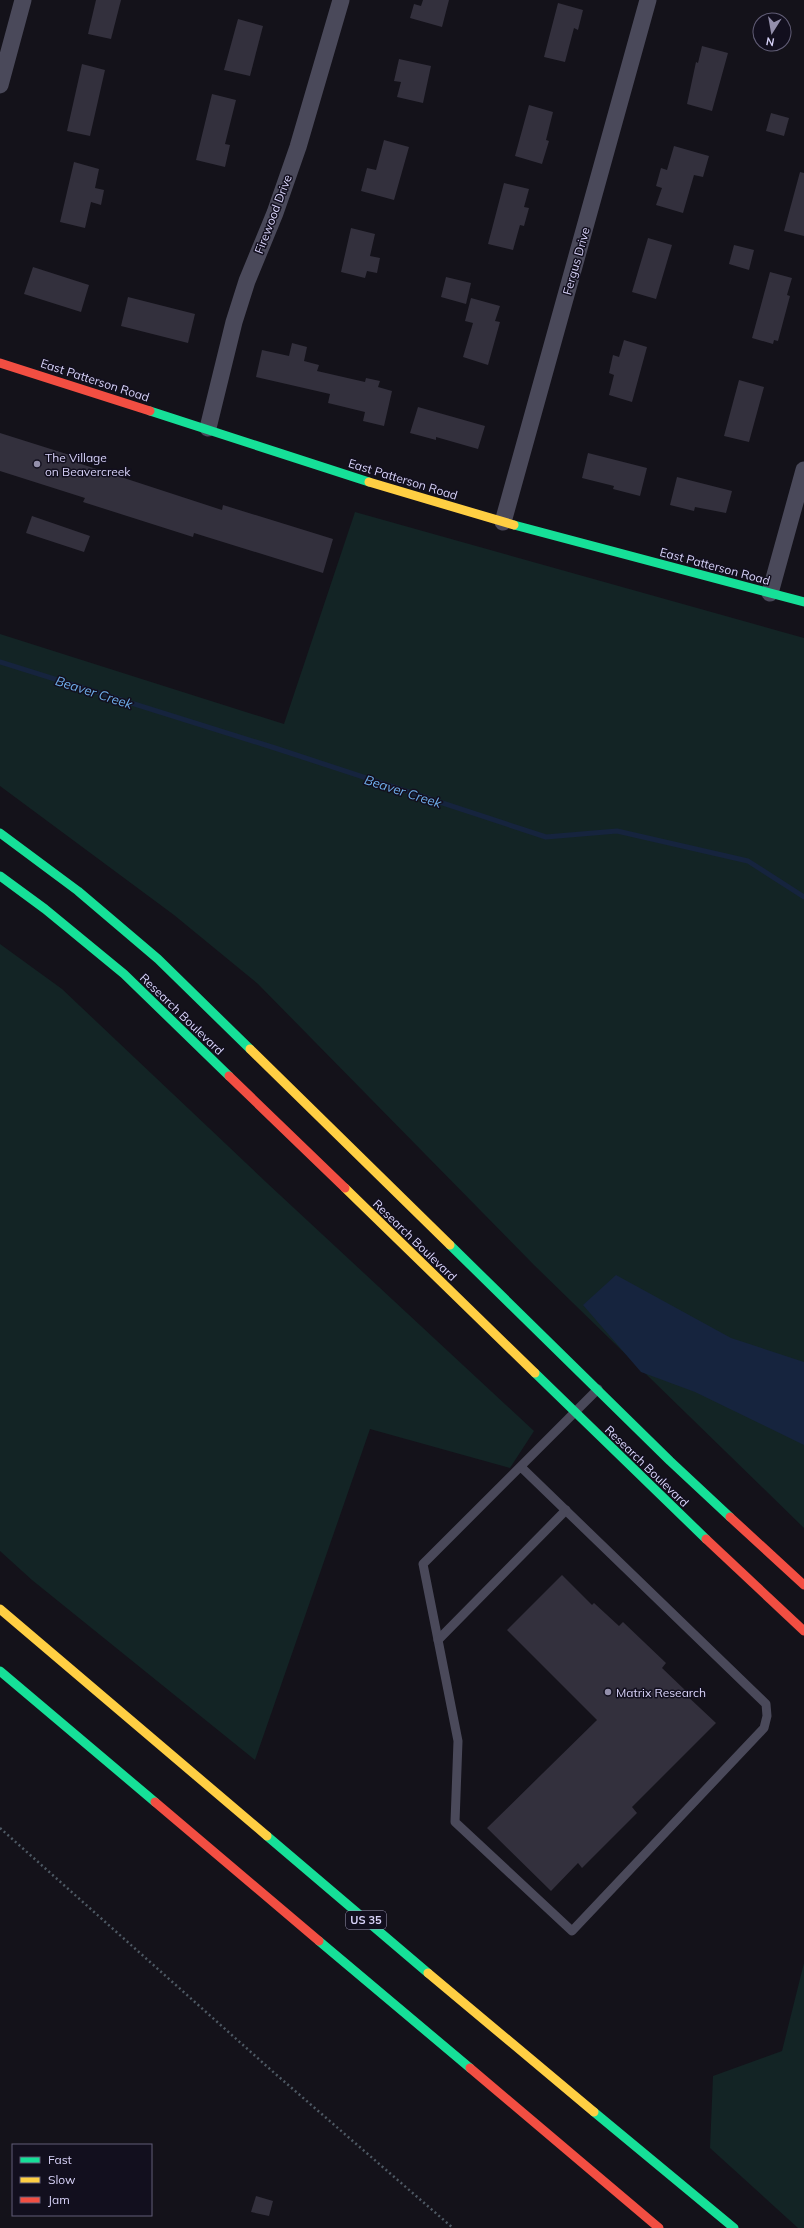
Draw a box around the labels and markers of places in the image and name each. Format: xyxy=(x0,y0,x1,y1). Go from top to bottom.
place label: The Village on Beavercreek xyxy=(45,450,131,479)
marker: The Village on Beavercreek xyxy=(32,459,42,469)
place label: Matrix Research xyxy=(616,1685,706,1700)
marker: Matrix Research xyxy=(603,1687,613,1697)

